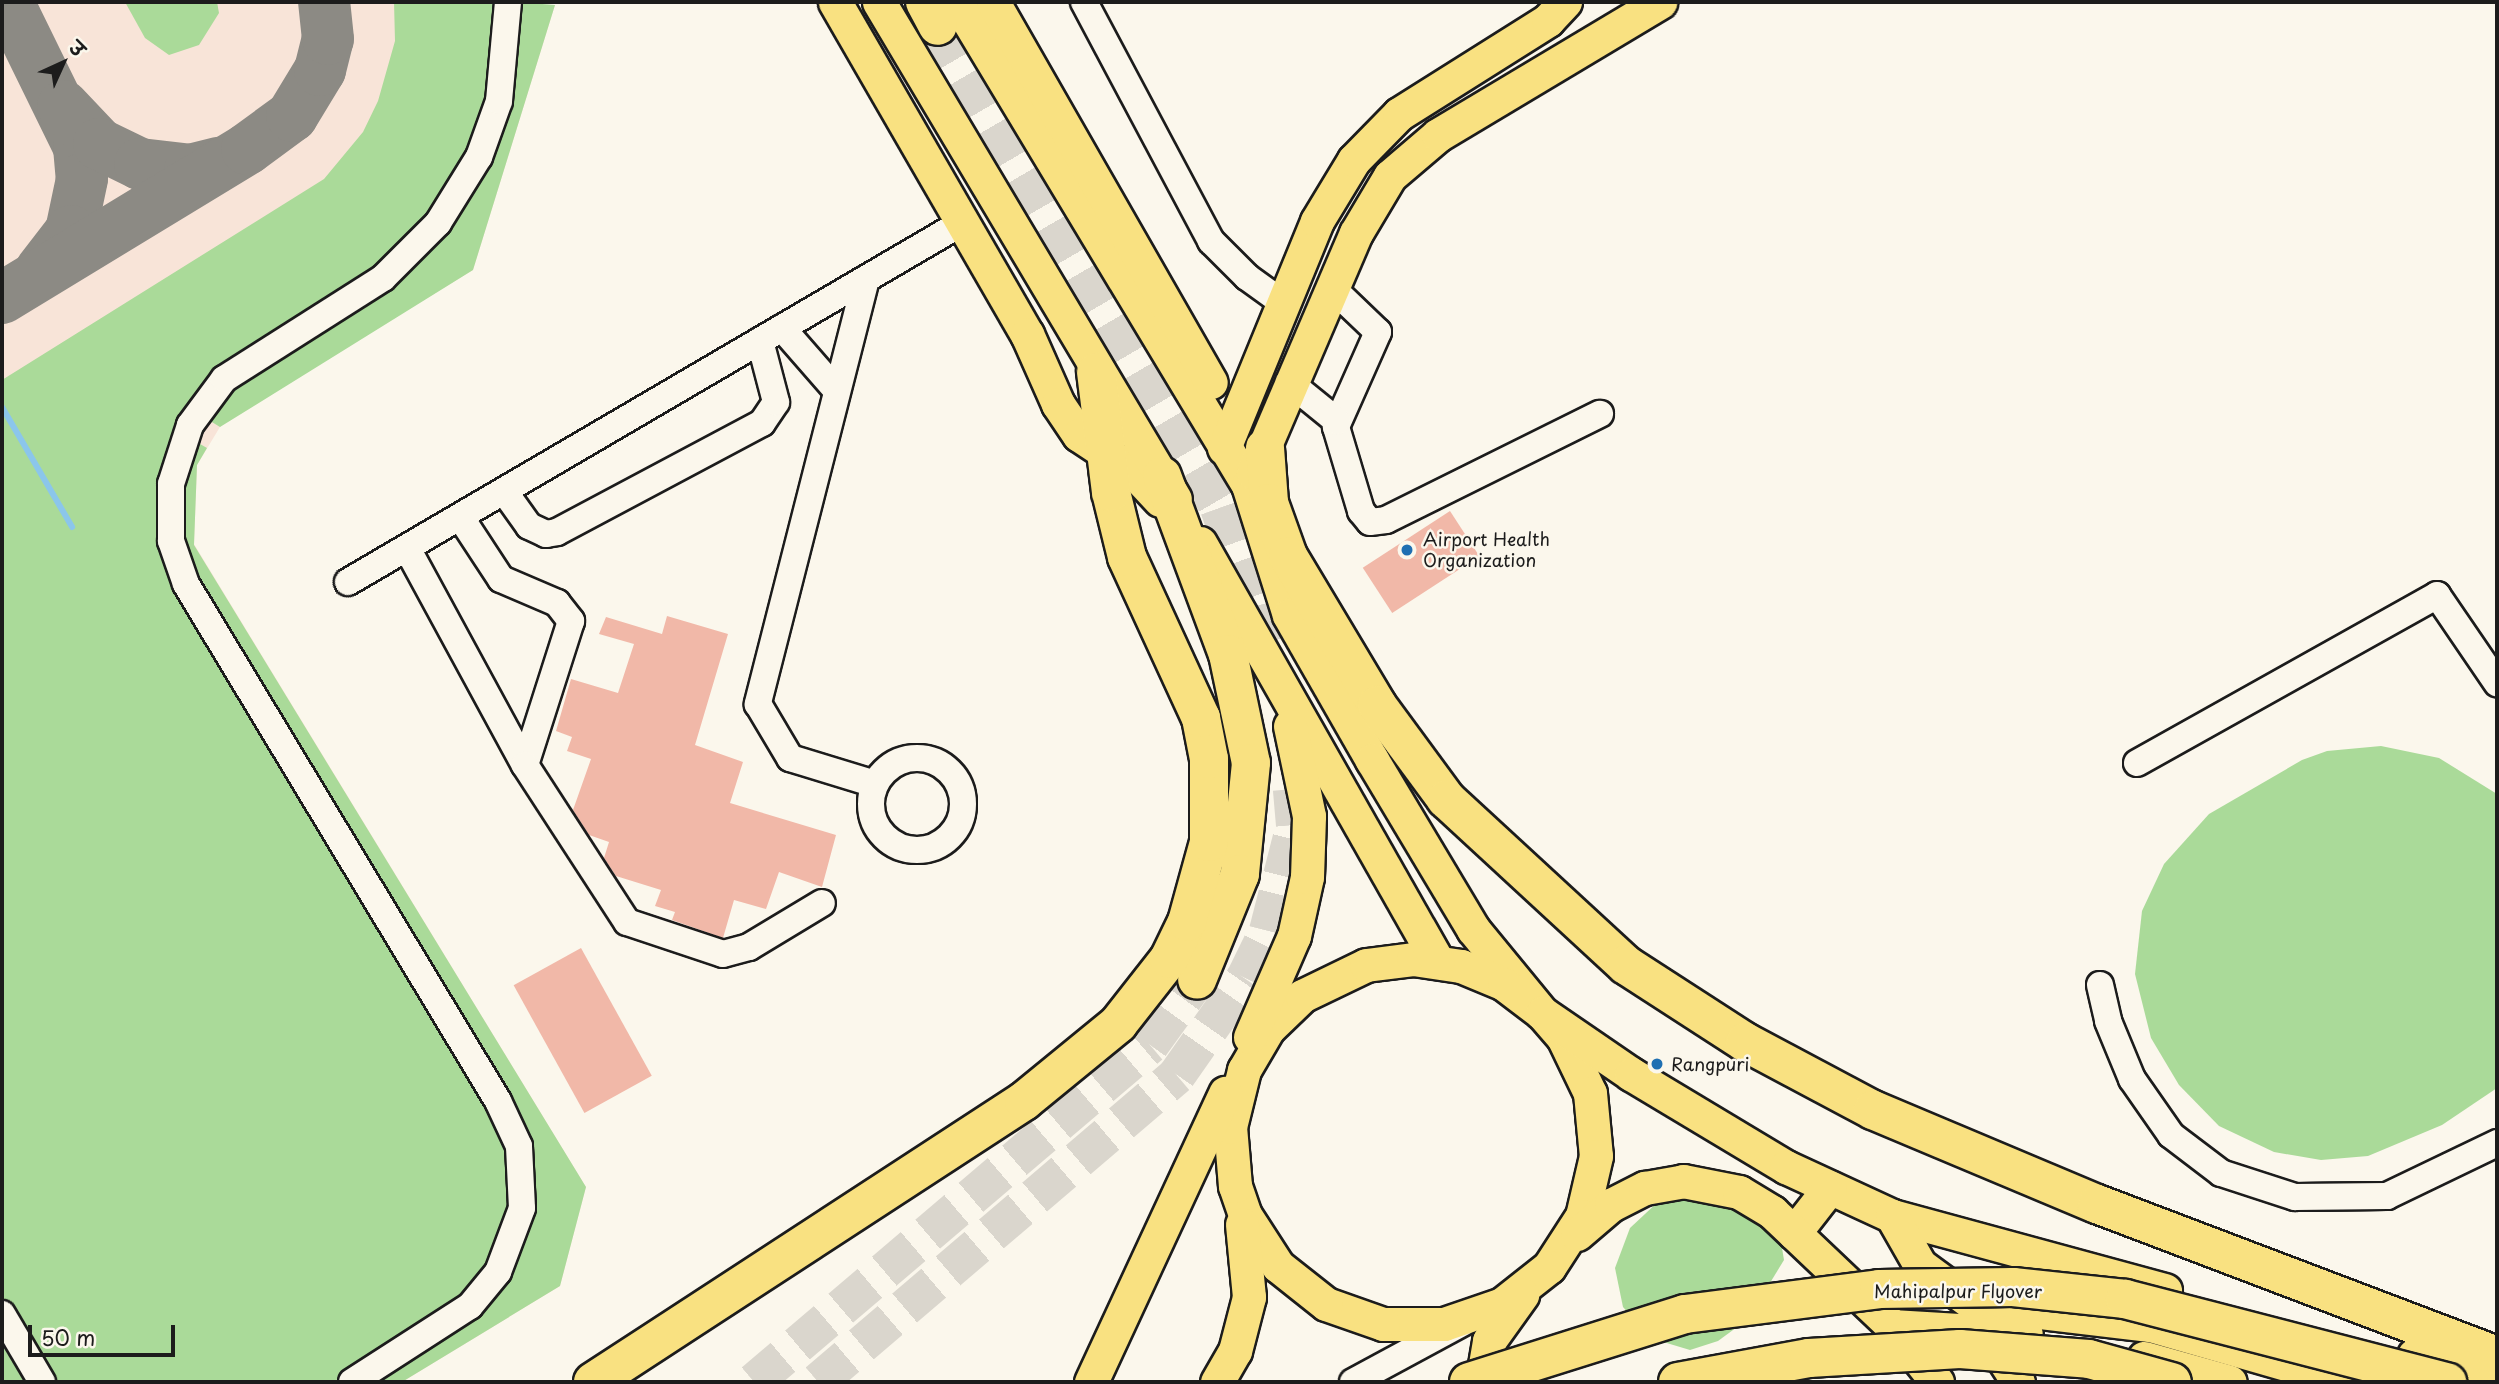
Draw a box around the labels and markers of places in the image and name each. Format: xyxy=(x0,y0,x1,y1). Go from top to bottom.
place label: Airport Health Organization xyxy=(1423,529,1552,572)
marker: Airport Health Organization xyxy=(1397,540,1417,560)
place label: Rangpuri xyxy=(1671,1053,1749,1075)
marker: Rangpuri xyxy=(1649,1056,1665,1072)

